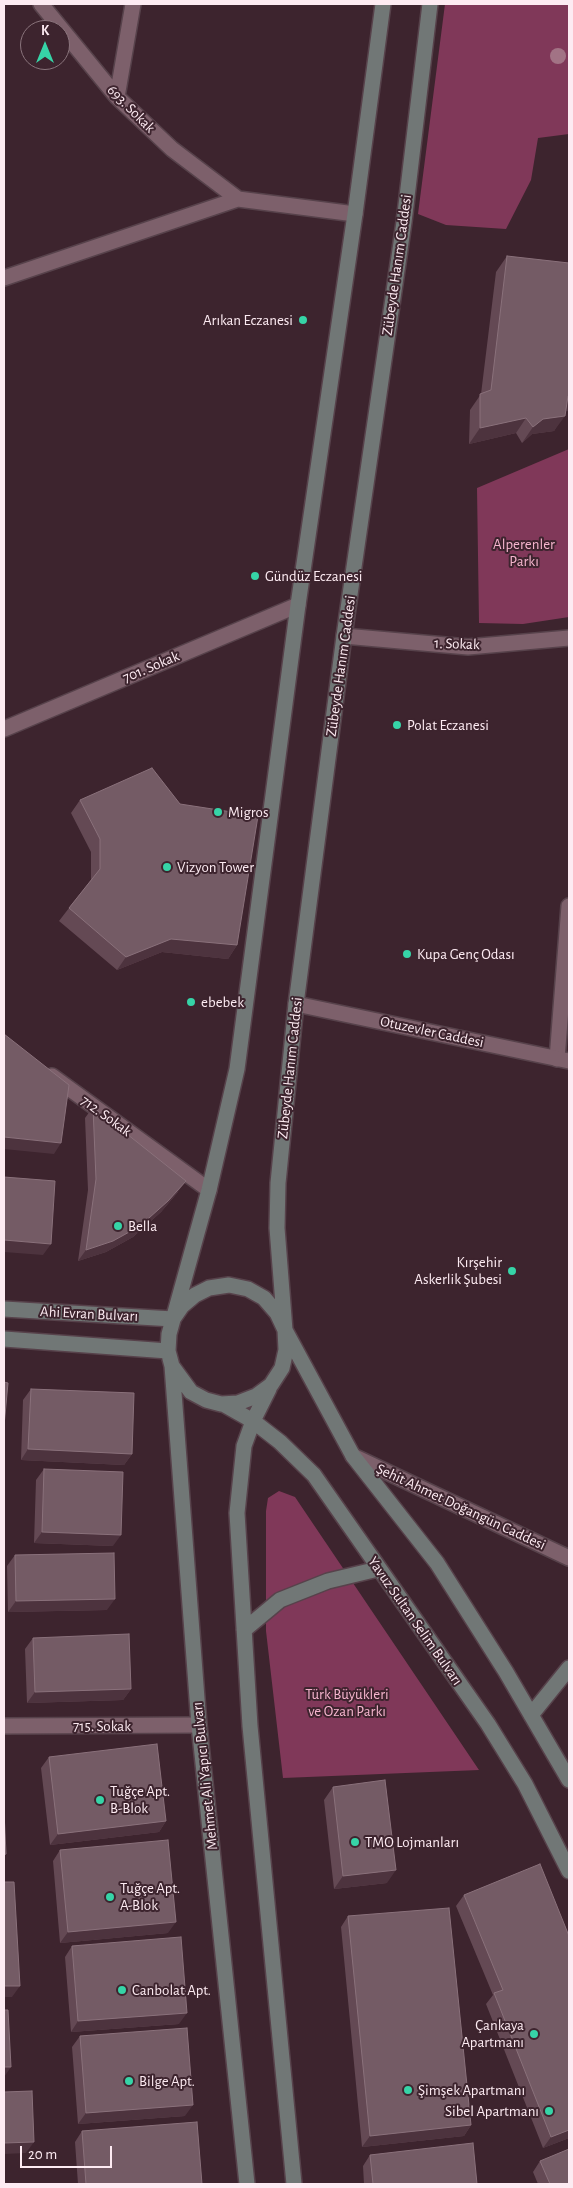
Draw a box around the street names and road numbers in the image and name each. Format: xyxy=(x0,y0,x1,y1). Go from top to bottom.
street label: 693. Sokak xyxy=(103,81,159,137)
street label: Zübeyde Hanım Caddesi xyxy=(378,193,416,337)
street label: Zübeyde Hanım Caddesi xyxy=(322,594,360,738)
street label: 1. Sokak xyxy=(434,634,480,654)
street label: 701. Sokak xyxy=(120,647,182,687)
street label: Zübeyde Hanım Caddesi xyxy=(274,996,306,1140)
street label: Otuzevler Caddesi xyxy=(379,1012,485,1052)
street label: 712. Sokak xyxy=(77,1091,135,1141)
street label: Ahi Evran Bulvarı xyxy=(40,1302,138,1326)
street label: Şehit Ahmet Doğangün Caddesi xyxy=(373,1460,549,1554)
street label: Yavuz Sultan Selim Bulvarı xyxy=(364,1553,466,1689)
street label: Mehmet Ali Yapıcı Bulvarı xyxy=(188,1701,222,1851)
street label: 715. Sokak xyxy=(73,1717,131,1735)

